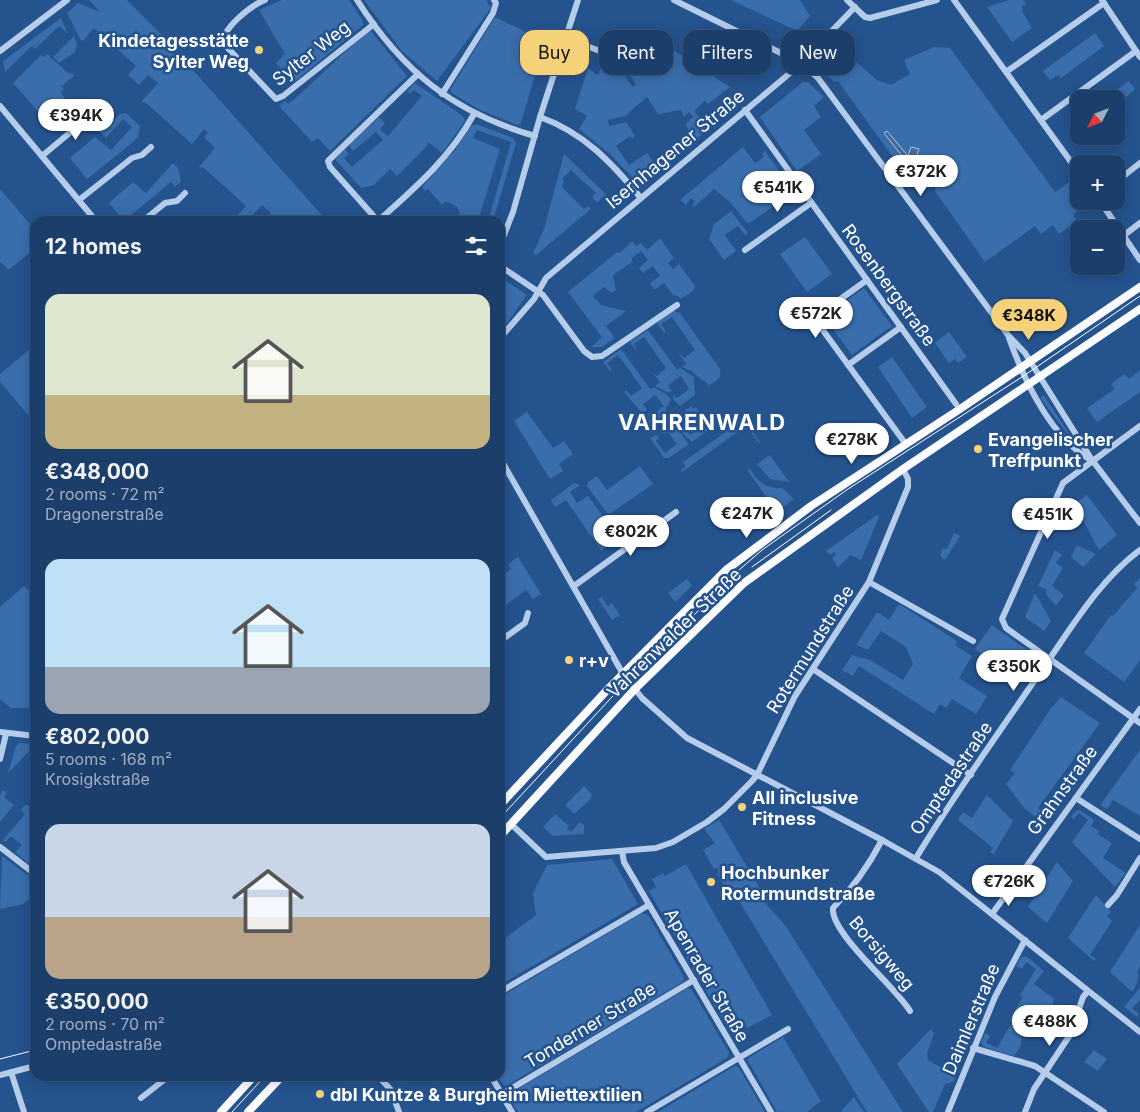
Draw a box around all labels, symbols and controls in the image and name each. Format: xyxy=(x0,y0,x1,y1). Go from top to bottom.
street label: Sylter Weg xyxy=(268,16,354,90)
place label: Kindetagesstätte Sylter Weg xyxy=(98,30,249,72)
chip: Buy xyxy=(520,30,589,75)
chip: Rent xyxy=(599,30,673,75)
chip: Filters xyxy=(683,30,771,75)
chip: New xyxy=(781,30,855,75)
marker: Kindetagesstätte Sylter Weg xyxy=(253,44,265,56)
street label: Isernhagener Straße xyxy=(602,85,748,213)
north arrow xyxy=(1070,90,1125,145)
map controls xyxy=(1070,90,1125,275)
pin: €394K xyxy=(41,98,111,141)
text: €394K xyxy=(49,105,103,125)
pin: €372K xyxy=(886,154,956,197)
button: + xyxy=(1070,155,1125,210)
text: €372K xyxy=(895,161,947,181)
pin: €541K xyxy=(743,170,813,213)
text: €541K xyxy=(753,177,803,197)
street label: Rosenbergstraße xyxy=(838,220,940,350)
button: − xyxy=(1070,220,1125,275)
icon: filters xyxy=(462,232,490,260)
text: 12 homes xyxy=(45,234,142,259)
pin: €572K xyxy=(781,296,851,339)
pin: €348K xyxy=(994,298,1064,341)
text: €572K xyxy=(790,303,842,323)
text: €348K xyxy=(1002,305,1056,325)
icon: home xyxy=(223,326,313,416)
district label: VAHRENWALD xyxy=(618,409,786,435)
pin: €278K xyxy=(817,422,887,465)
text: €278K xyxy=(826,429,878,449)
place label: Evangelischer Treffpunkt xyxy=(988,429,1113,471)
marker: Evangelischer Treffpunkt xyxy=(972,443,984,455)
text: €348,000 xyxy=(45,459,149,484)
text: 2 rooms · 72 m² xyxy=(45,484,165,504)
pin: €247K xyxy=(712,496,782,539)
pin: €451K xyxy=(1013,498,1083,540)
text: €247K xyxy=(721,503,773,523)
text: Dragonerstraße xyxy=(45,504,164,524)
text: €451K xyxy=(1023,504,1073,524)
pin: €802K xyxy=(596,514,666,557)
text: €802K xyxy=(604,521,658,541)
street label: Vahrenwalder Straße xyxy=(603,564,745,702)
street label: Rotermundstraße xyxy=(762,581,858,717)
icon: home xyxy=(223,591,313,681)
place label: r+v xyxy=(579,650,609,671)
pin: €350K xyxy=(979,650,1049,692)
marker: r+v xyxy=(563,654,575,666)
text: €350K xyxy=(987,656,1041,676)
street label: Omptedastraße xyxy=(905,718,997,838)
text: €802,000 xyxy=(45,724,149,749)
street label: Grahnstraße xyxy=(1023,741,1101,839)
text: 5 rooms · 168 m² xyxy=(45,749,172,769)
text: Krosigkstraße xyxy=(45,769,150,789)
place label: All inclusive Fitness xyxy=(752,787,859,829)
marker: All inclusive Fitness xyxy=(736,801,748,813)
icon: home xyxy=(223,856,313,946)
place label: Hochbunker Rotermundstraße xyxy=(721,862,875,904)
pin: €726K xyxy=(974,864,1044,907)
text: €726K xyxy=(983,871,1035,891)
marker: Hochbunker Rotermundstraße xyxy=(705,876,717,888)
street label: Apenrader Straße xyxy=(660,904,754,1046)
street label: Borsigweg xyxy=(845,912,919,994)
street label: Daimlerstraße xyxy=(938,960,1004,1078)
street label: Tonderner Straße xyxy=(521,978,659,1072)
text: €350,000 xyxy=(45,989,149,1014)
pin: €488K xyxy=(1015,1004,1085,1047)
text: €488K xyxy=(1023,1011,1077,1031)
text: 2 rooms · 70 m² xyxy=(45,1014,165,1034)
text: Omptedastraße xyxy=(45,1034,162,1054)
place label: dbl Kuntze & Burgheim Miettextilien xyxy=(330,1084,642,1105)
marker: dbl Kuntze & Burgheim Miettextilien xyxy=(314,1088,326,1100)

